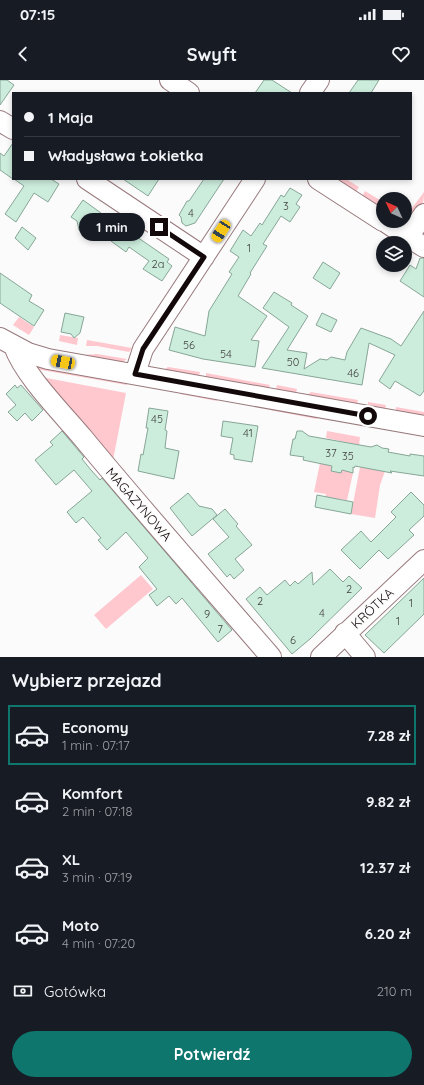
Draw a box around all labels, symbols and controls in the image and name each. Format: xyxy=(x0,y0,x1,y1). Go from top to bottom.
text: 07:15 xyxy=(20,5,55,24)
icon: back xyxy=(12,43,34,65)
text: Swyft xyxy=(187,43,237,66)
icon: heart xyxy=(390,43,412,65)
text: 1 Maja xyxy=(48,108,93,127)
text: Władysława Łokietka xyxy=(48,146,203,165)
north arrow xyxy=(376,192,412,228)
map controls xyxy=(376,192,412,272)
house number: 3 xyxy=(283,199,289,213)
house number: 4 xyxy=(188,206,194,220)
callout: 1 min xyxy=(79,213,145,241)
route end xyxy=(150,218,168,236)
car xyxy=(209,218,233,244)
text: 1 min xyxy=(96,219,128,235)
button: layers xyxy=(376,236,412,272)
house number: 1 xyxy=(247,241,251,255)
house number: 2a xyxy=(152,257,164,271)
house number: 56 xyxy=(183,338,195,352)
house number: 54 xyxy=(220,347,232,361)
car xyxy=(50,354,76,370)
house number: 50 xyxy=(287,355,299,369)
house number: 46 xyxy=(347,366,359,380)
route start xyxy=(359,407,377,425)
house number: 45 xyxy=(151,412,163,426)
house number: 41 xyxy=(243,426,253,440)
house number: 37 xyxy=(325,446,337,460)
house number: 35 xyxy=(342,449,354,463)
street label: MAGAZYNOWA xyxy=(103,464,176,544)
house number: 2 xyxy=(346,582,352,596)
street label: KRÓTKA xyxy=(347,584,397,632)
house number: 2 xyxy=(257,594,263,608)
house number: 1 xyxy=(409,596,413,610)
house number: 4 xyxy=(319,606,325,620)
house number: 9 xyxy=(204,607,210,621)
house number: 1 xyxy=(396,614,400,628)
house number: 7 xyxy=(217,622,223,636)
house number: 6 xyxy=(290,633,296,647)
text: Wybierz przejazd xyxy=(12,669,162,692)
icon: car xyxy=(14,717,50,753)
text: Economy xyxy=(62,718,129,737)
text: 7.28 zł xyxy=(367,726,410,745)
text: 1 min · 07:17 xyxy=(62,737,130,753)
icon: car xyxy=(14,783,50,819)
text: Komfort xyxy=(62,784,123,803)
text: 9.82 zł xyxy=(366,792,410,811)
text: 2 min · 07:18 xyxy=(62,803,133,819)
icon: car xyxy=(14,849,50,885)
text: XL xyxy=(62,850,80,869)
text: 12.37 zł xyxy=(360,858,410,877)
text: 3 min · 07:19 xyxy=(62,869,132,885)
icon: car xyxy=(14,915,50,951)
text: Moto xyxy=(62,916,99,935)
text: 6.20 zł xyxy=(365,924,410,943)
text: 4 min · 07:20 xyxy=(62,935,135,951)
icon: cash xyxy=(12,980,34,1002)
text: Gotówka xyxy=(44,982,106,1001)
text: 210 m xyxy=(377,983,412,999)
button: Potwierdź xyxy=(12,1031,412,1077)

